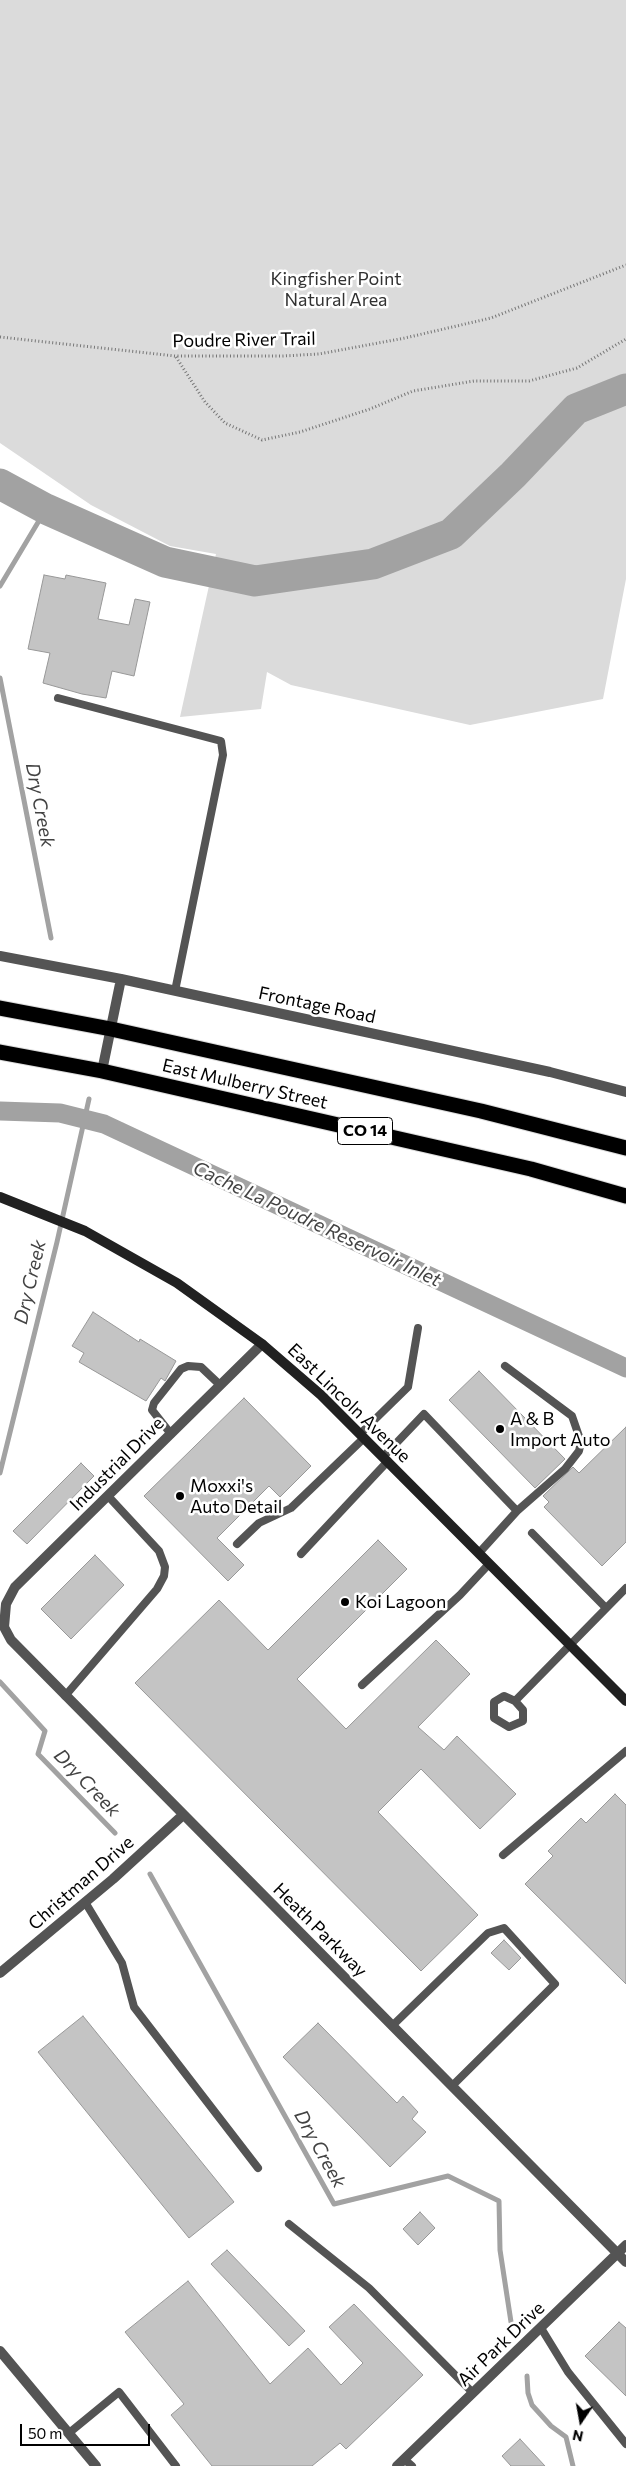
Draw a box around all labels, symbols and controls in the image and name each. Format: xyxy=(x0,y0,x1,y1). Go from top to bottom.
park label: Kingfisher Point Natural Area xyxy=(270,268,402,310)
street label: Poudre River Trail xyxy=(172,328,316,352)
water label: Dry Creek xyxy=(21,761,59,849)
street label: Frontage Road xyxy=(256,982,378,1028)
street label: East Mulberry Street xyxy=(160,1054,330,1114)
road number: CO 14 xyxy=(338,1118,392,1144)
water label: Cache La Poudre Reservoir Inlet xyxy=(189,1156,445,1292)
water label: Dry Creek xyxy=(9,1238,51,1326)
street label: East Lincoln Avenue xyxy=(283,1339,415,1467)
place label: A & B Import Auto xyxy=(510,1408,610,1450)
street label: Industrial Drive xyxy=(66,1413,168,1515)
marker: A & B Import Auto xyxy=(494,1423,506,1435)
place label: Moxxi's Auto Detail xyxy=(190,1475,282,1518)
marker: Moxxi's Auto Detail xyxy=(174,1490,186,1502)
place label: Koi Lagoon xyxy=(355,1591,446,1613)
marker: Koi Lagoon xyxy=(339,1596,351,1608)
water label: Dry Creek xyxy=(49,1744,125,1822)
street label: Christman Drive xyxy=(24,1831,138,1935)
street label: Heath Parkway xyxy=(269,1879,371,1981)
water label: Dry Creek xyxy=(289,2106,351,2192)
street label: Air Park Drive xyxy=(453,2297,549,2391)
north arrow xyxy=(556,2396,606,2446)
scale bar xyxy=(22,2414,152,2446)
text: 50 m xyxy=(28,2424,62,2442)
text: N xyxy=(571,2427,585,2446)

